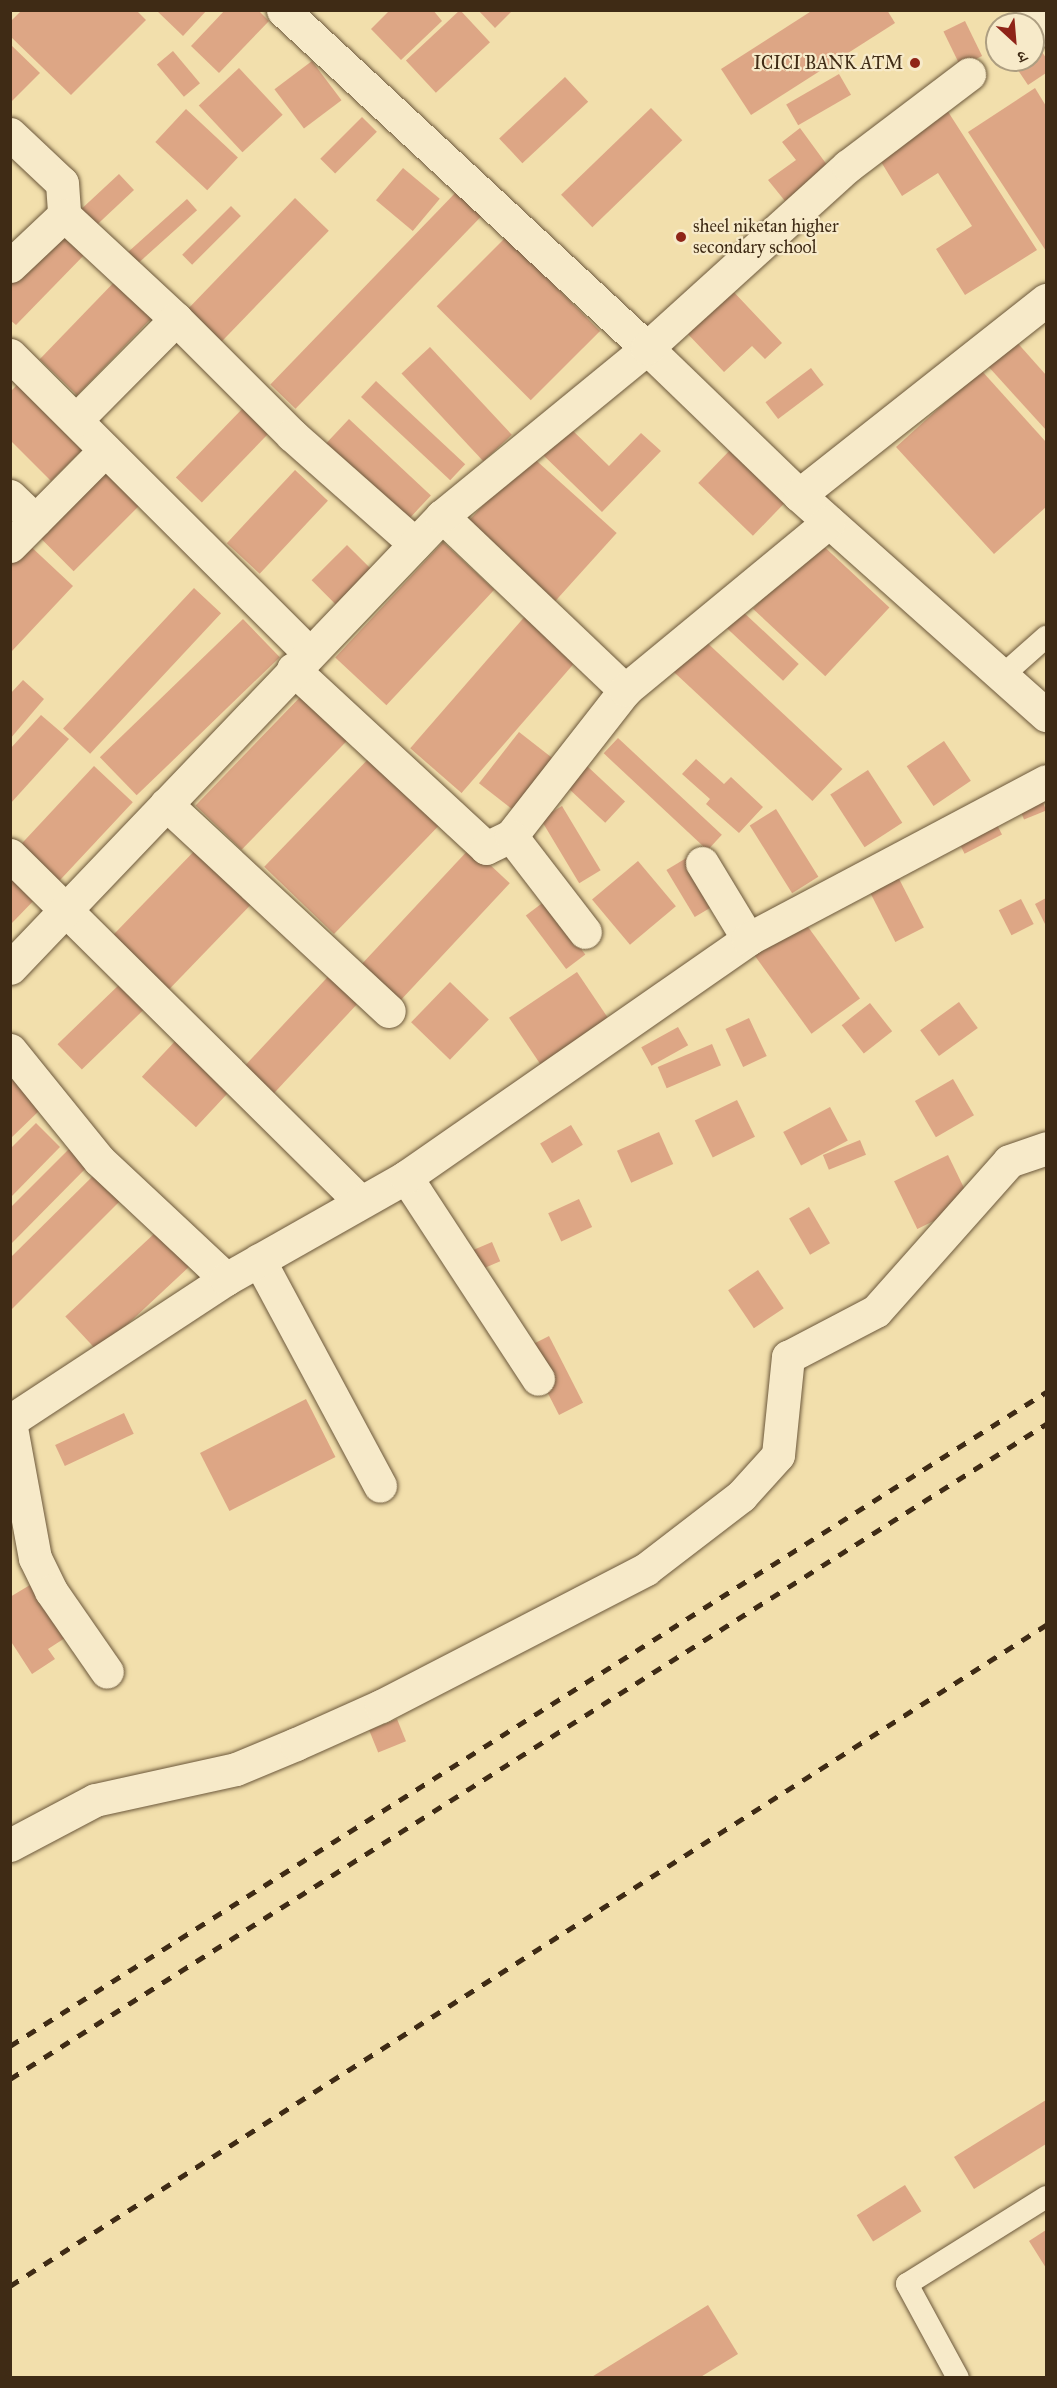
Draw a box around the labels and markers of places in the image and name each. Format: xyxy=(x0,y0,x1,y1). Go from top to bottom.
place label: ICICI BANK ATM xyxy=(753,52,903,74)
marker: ICICI BANK ATM xyxy=(908,56,922,70)
place label: sheel niketan higher secondary school xyxy=(693,216,839,258)
marker: sheel niketan higher secondary school xyxy=(674,230,688,244)

